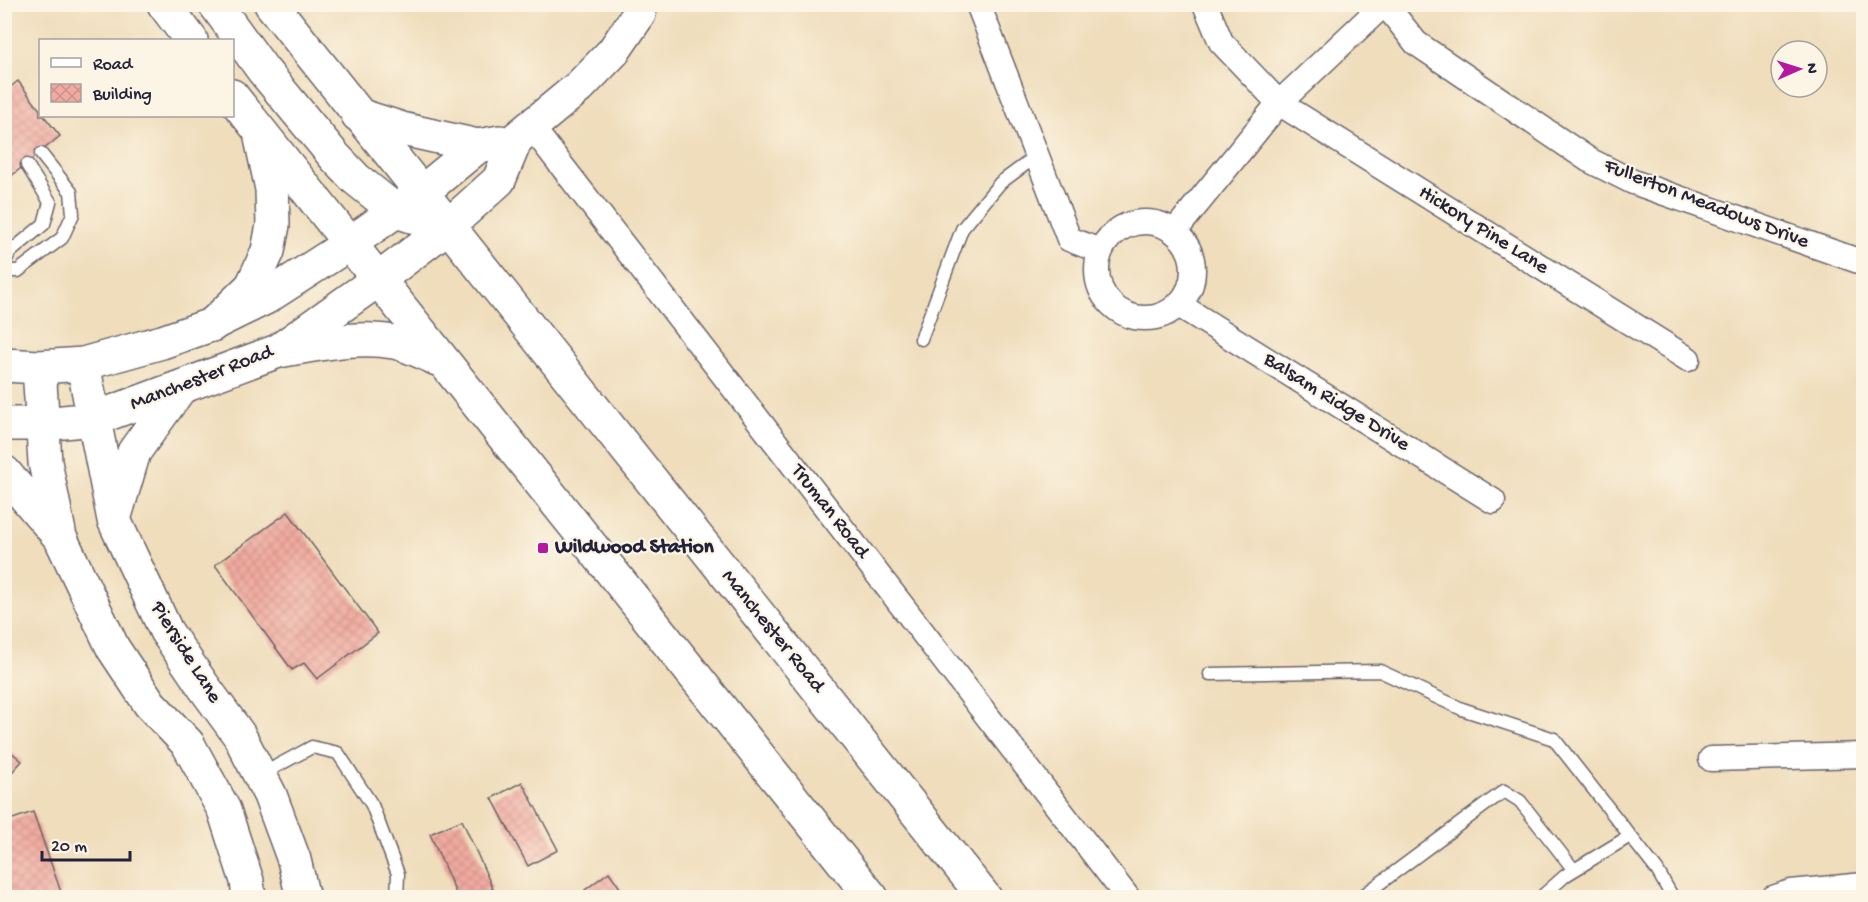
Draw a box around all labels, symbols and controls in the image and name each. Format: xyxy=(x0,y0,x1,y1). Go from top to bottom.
legend xyxy=(39,39,234,117)
north arrow xyxy=(1769,39,1829,99)
text: Road xyxy=(93,55,134,76)
text: N xyxy=(1801,63,1820,75)
text: Building xyxy=(92,85,152,106)
street label: Fullerton Meadows Drive xyxy=(1599,154,1813,256)
street label: Hickory Pine Lane xyxy=(1413,181,1554,282)
street label: Manchester Road xyxy=(127,340,278,418)
street label: Balsam Ridge Drive xyxy=(1257,347,1415,459)
street label: Truman Road xyxy=(784,459,875,565)
place label: Wildwood Station xyxy=(554,536,715,561)
marker: Wildwood Station xyxy=(536,541,550,555)
street label: Manchester Road xyxy=(715,566,830,700)
street label: Pierside Lane xyxy=(143,597,227,709)
scale bar xyxy=(42,824,130,862)
text: 20 m xyxy=(51,837,87,858)

